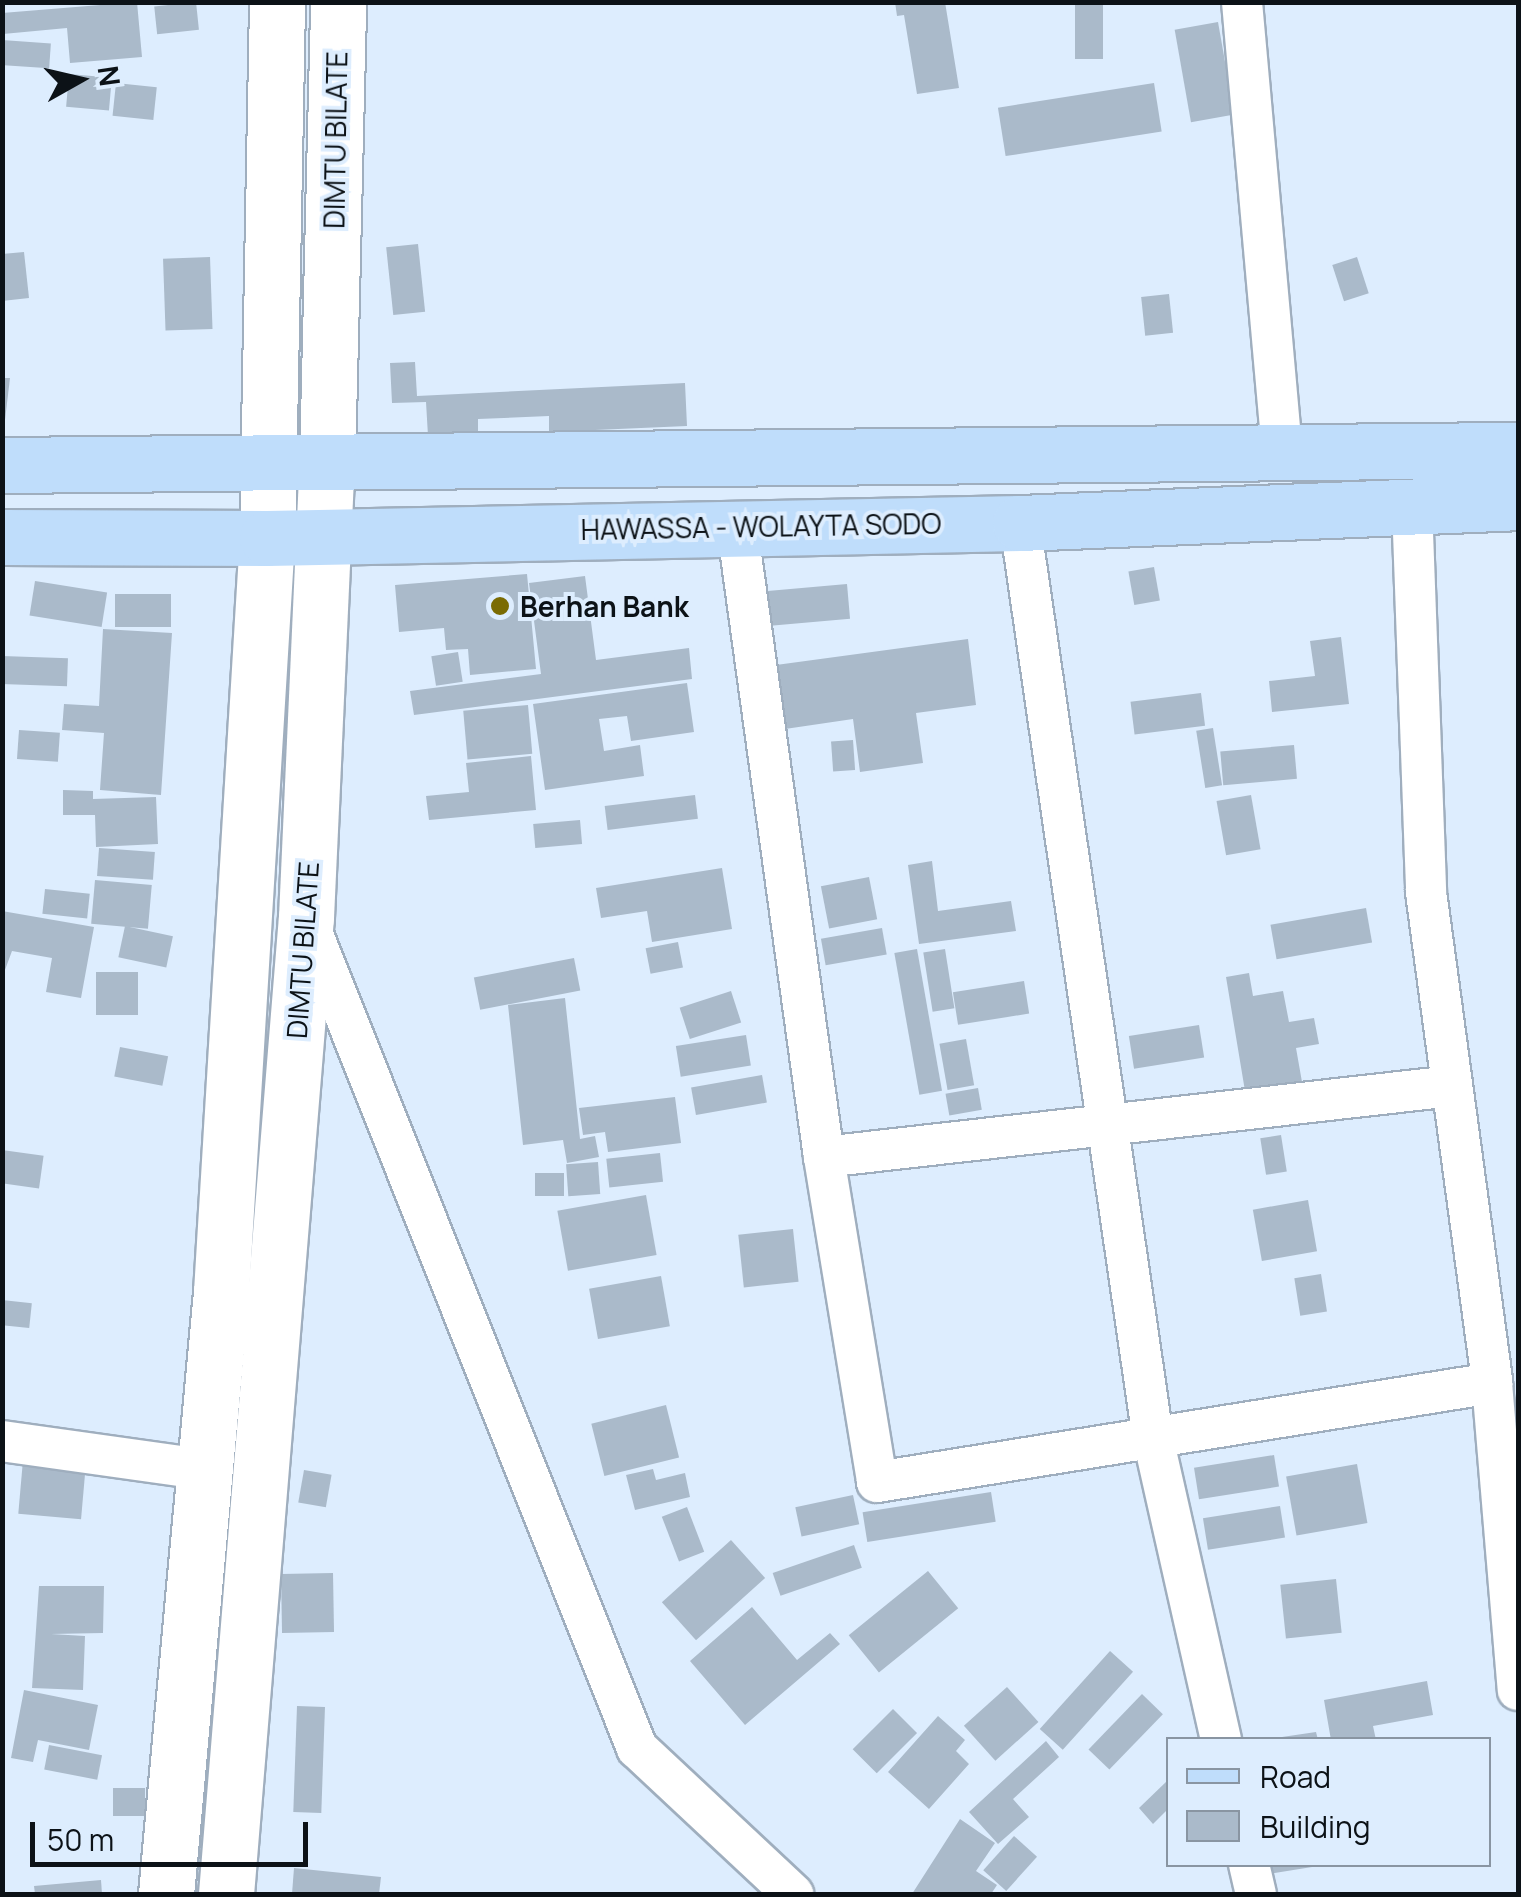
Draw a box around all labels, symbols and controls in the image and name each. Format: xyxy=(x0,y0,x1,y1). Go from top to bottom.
north arrow xyxy=(30,30,130,130)
street label: DIMTU BILATE xyxy=(317,51,353,229)
text: N xyxy=(89,63,130,88)
street label: HAWASSA - WOLAYTA SODO xyxy=(580,506,942,546)
place label: Berhan Bank xyxy=(520,589,689,623)
marker: Berhan Bank xyxy=(489,595,511,617)
street label: DIMTU BILATE xyxy=(279,860,325,1040)
legend xyxy=(1166,1737,1491,1867)
text: Road xyxy=(1260,1756,1331,1797)
scale bar xyxy=(35,1802,312,1864)
text: Building xyxy=(1260,1806,1371,1847)
text: 50 m xyxy=(47,1819,114,1860)

